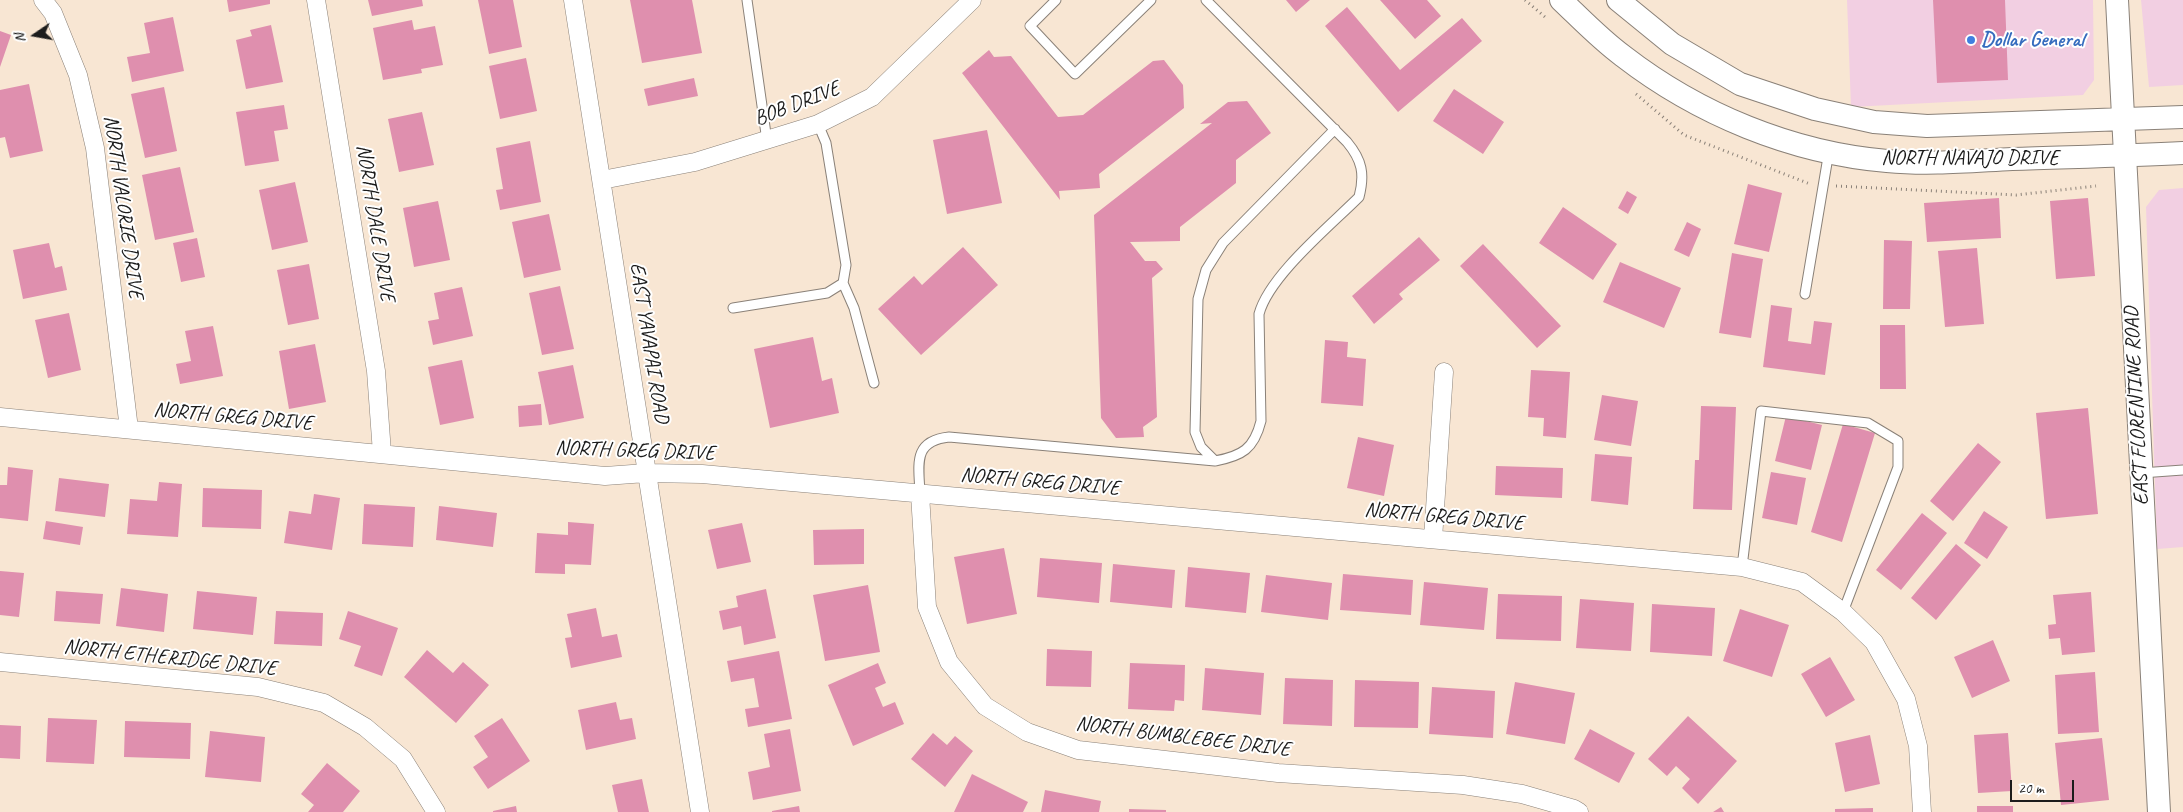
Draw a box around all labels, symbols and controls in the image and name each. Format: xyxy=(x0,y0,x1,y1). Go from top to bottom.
north arrow xyxy=(10,10,60,60)
place label: Dollar General xyxy=(1981,27,2084,53)
text: N xyxy=(11,32,29,44)
marker: Dollar General xyxy=(1965,34,1977,46)
street label: BOB DRIVE xyxy=(751,76,843,132)
street label: NORTH VALORIE DRIVE xyxy=(98,114,148,300)
street label: NORTH DALE DRIVE xyxy=(350,143,400,303)
street label: NORTH NAVAJO DRIVE xyxy=(1881,145,2059,171)
street label: EAST YAVAPAI ROAD xyxy=(624,261,674,425)
street label: EAST FLORENTINE ROAD xyxy=(2119,306,2155,506)
street label: NORTH GREG DRIVE xyxy=(152,397,314,437)
street label: NORTH GREG DRIVE xyxy=(555,436,715,466)
street label: NORTH GREG DRIVE xyxy=(959,462,1121,502)
street label: NORTH GREG DRIVE xyxy=(1363,497,1525,537)
street label: NORTH ETHERIDGE DRIVE xyxy=(62,634,278,682)
street label: NORTH BUMBLEBEE DRIVE xyxy=(1074,711,1292,763)
scale bar xyxy=(2013,770,2077,802)
text: 20 m xyxy=(2018,779,2044,798)

